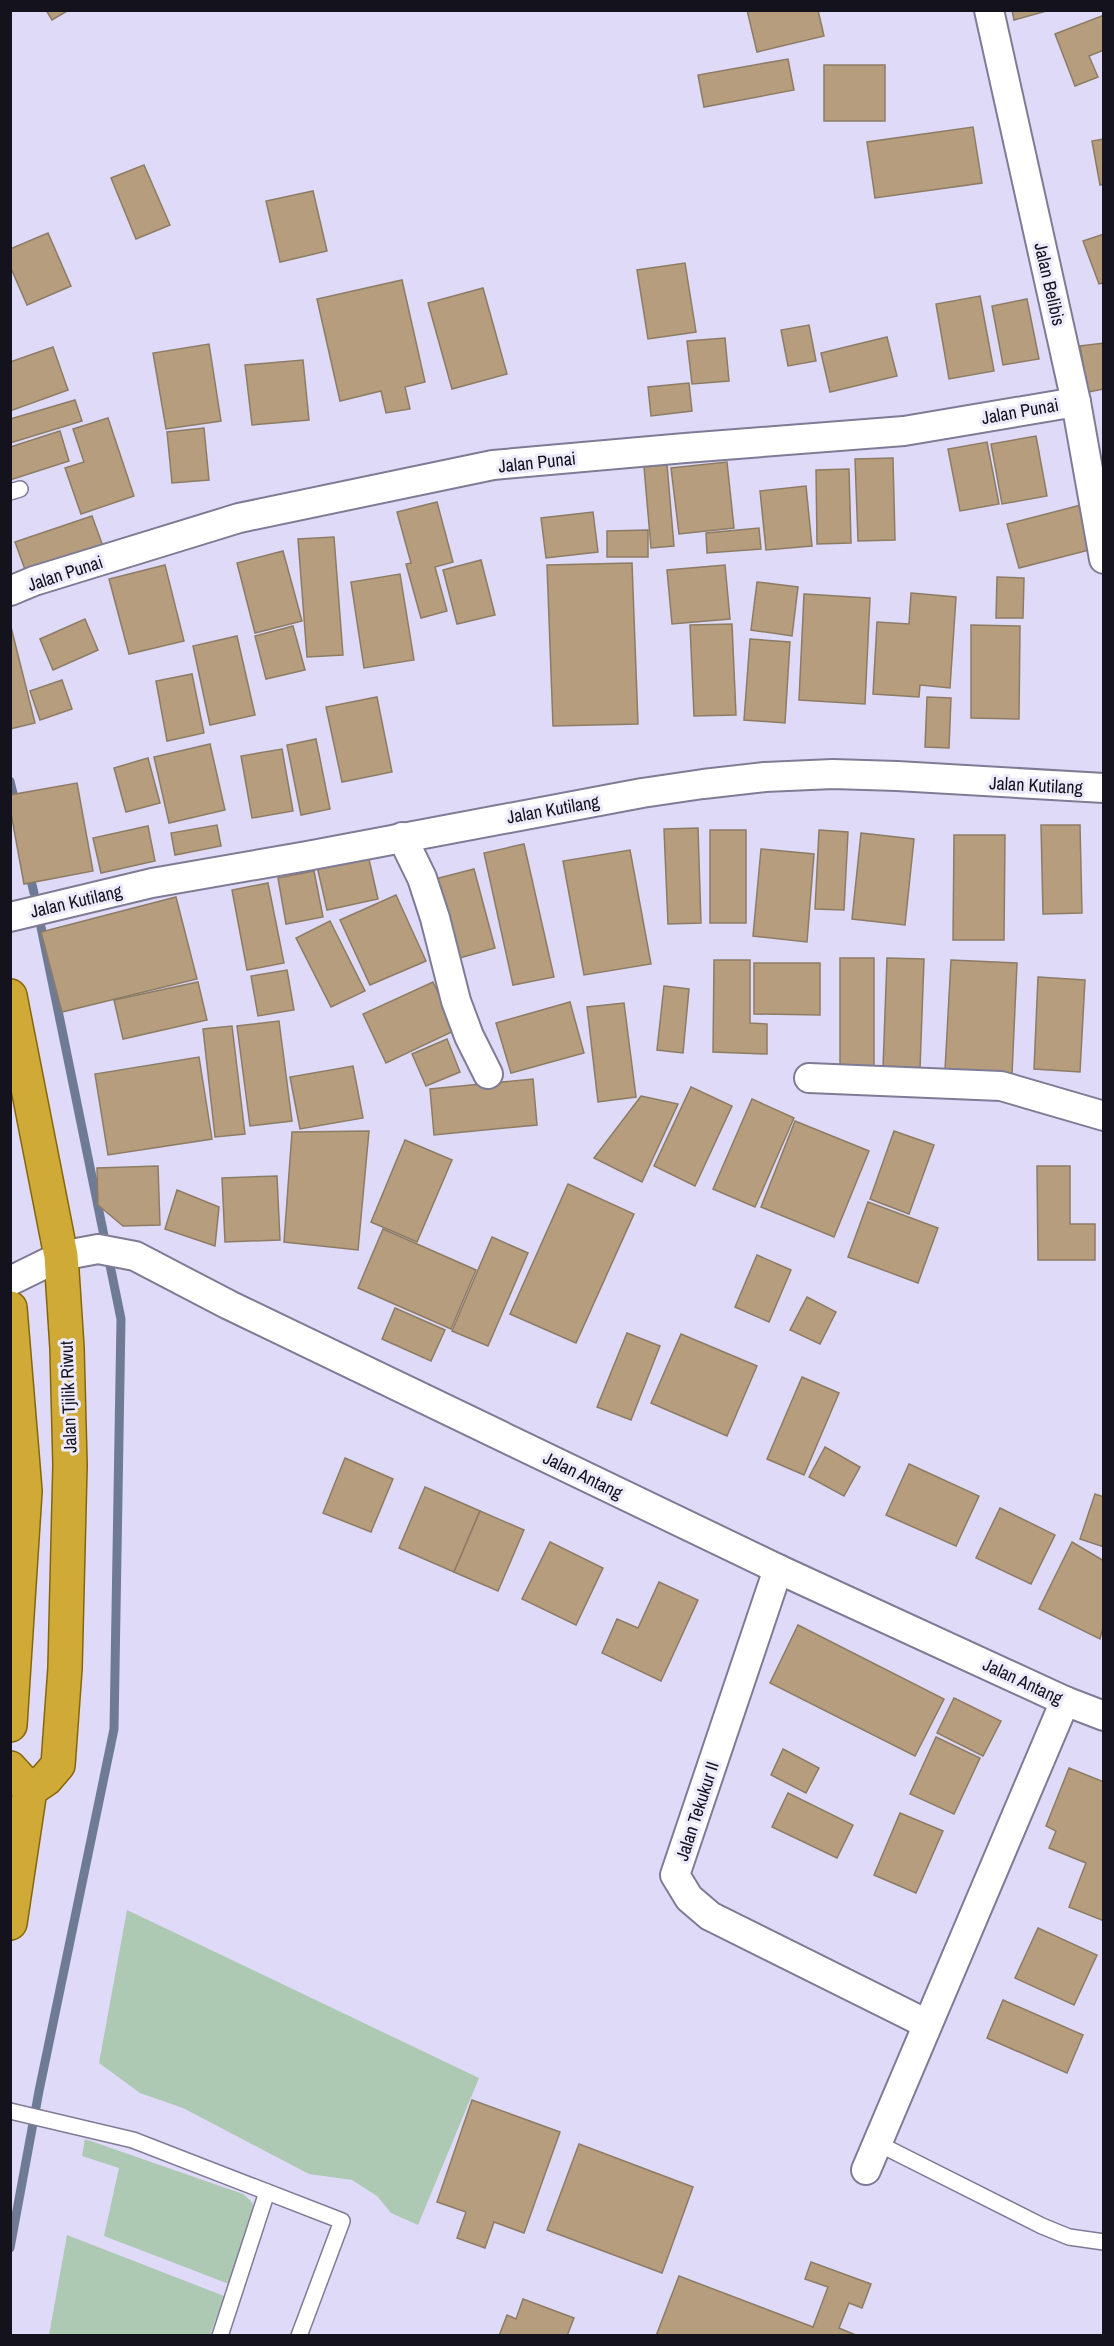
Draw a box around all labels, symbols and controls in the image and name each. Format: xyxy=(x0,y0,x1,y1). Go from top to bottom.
street label: Jalan Belibis xyxy=(1028,240,1072,328)
street label: Jalan Punai xyxy=(979,392,1061,430)
street label: Jalan Punai xyxy=(497,445,577,479)
street label: Jalan Punai xyxy=(24,549,106,597)
street label: Jalan Kutilang xyxy=(989,770,1084,800)
street label: Jalan Kutilang xyxy=(505,788,602,829)
street label: Jalan Kutilang xyxy=(28,878,125,924)
street label: Jalan Tjilik Riwut xyxy=(54,1341,82,1453)
street label: Jalan Antang xyxy=(539,1445,628,1505)
street label: Jalan Antang xyxy=(979,1652,1068,1711)
street label: Jalan Tekukur II xyxy=(669,1758,725,1864)

